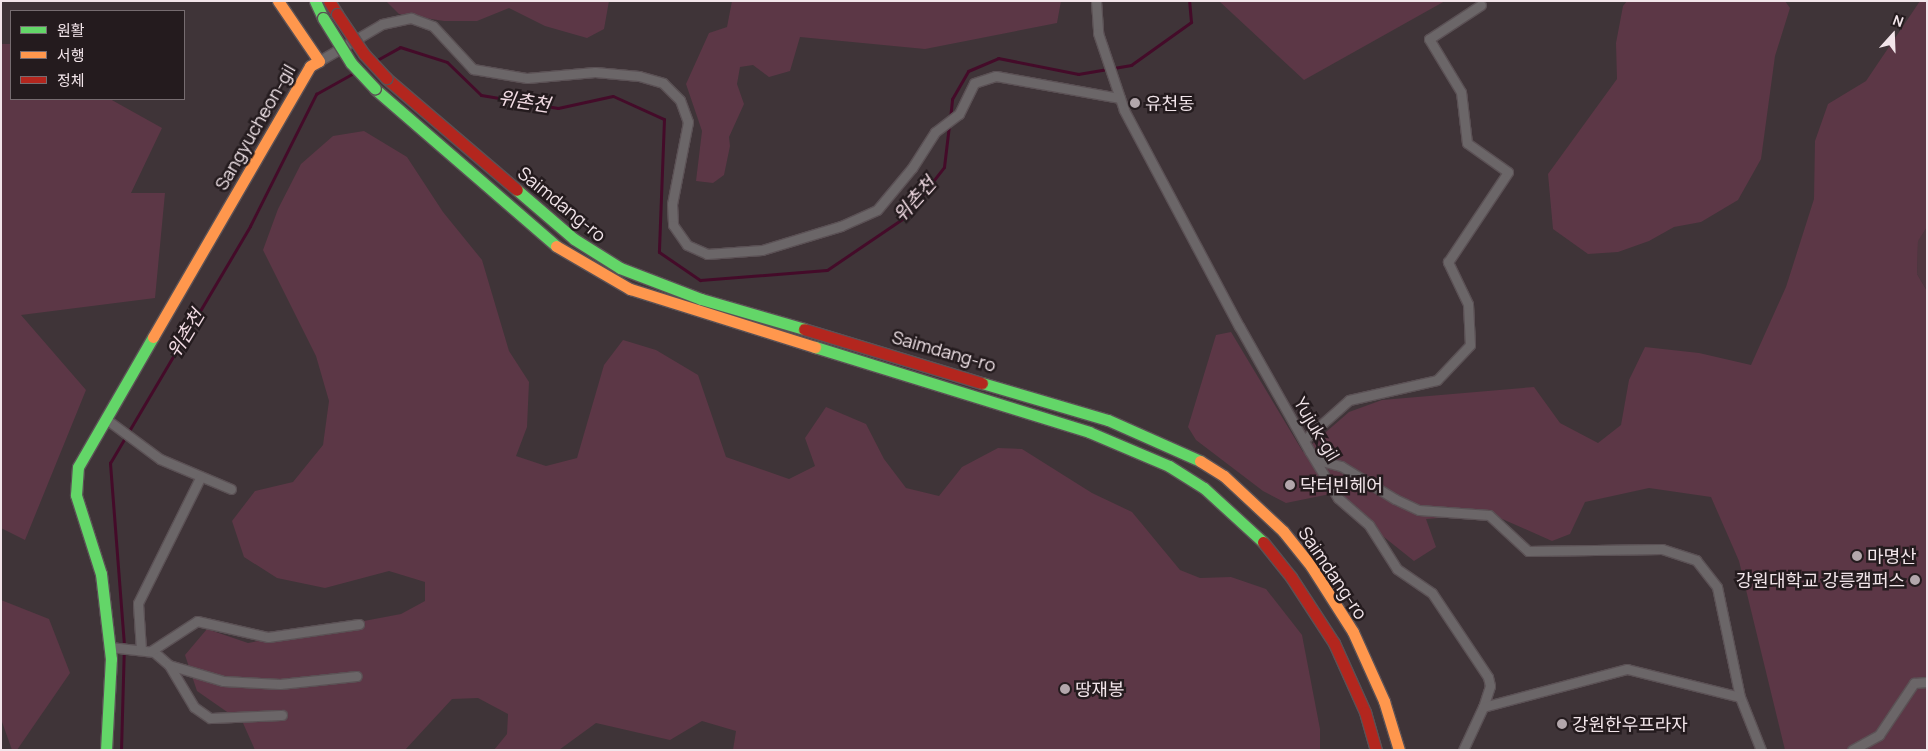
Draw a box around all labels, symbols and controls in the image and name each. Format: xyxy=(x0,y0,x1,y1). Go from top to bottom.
legend xyxy=(10,10,185,100)
north arrow xyxy=(1868,10,1918,60)
text: N xyxy=(1890,10,1906,31)
text: 원활 xyxy=(57,20,85,41)
text: 서행 xyxy=(57,45,85,66)
street label: Sangyucheon-gil xyxy=(210,60,300,194)
text: 정체 xyxy=(57,70,85,91)
water label: 위촌천 xyxy=(496,87,552,117)
place label: 유천동 xyxy=(1145,92,1195,114)
marker: 유천동 xyxy=(1129,97,1141,109)
street label: Saimdang-ro xyxy=(514,162,610,246)
water label: 위촌천 xyxy=(889,173,941,227)
water label: 위촌천 xyxy=(163,306,209,362)
street label: Saimdang-ro xyxy=(890,326,998,376)
street label: Yujuk-gil xyxy=(1290,393,1344,465)
place label: 닥터빈헤어 xyxy=(1300,474,1383,496)
marker: 닥터빈헤어 xyxy=(1284,479,1296,491)
street label: Saimdang-ro xyxy=(1294,523,1372,623)
place label: 마명산 xyxy=(1867,545,1917,567)
marker: 마명산 xyxy=(1851,550,1863,562)
place label: 강원대학교 강릉캠퍼스 xyxy=(1736,569,1905,591)
marker: 강원대학교 강릉캠퍼스 xyxy=(1909,574,1921,586)
place label: 땅재봉 xyxy=(1075,678,1125,700)
marker: 땅재봉 xyxy=(1059,683,1071,695)
place label: 강원한우프라자 xyxy=(1572,713,1688,735)
marker: 강원한우프라자 xyxy=(1556,718,1568,730)

